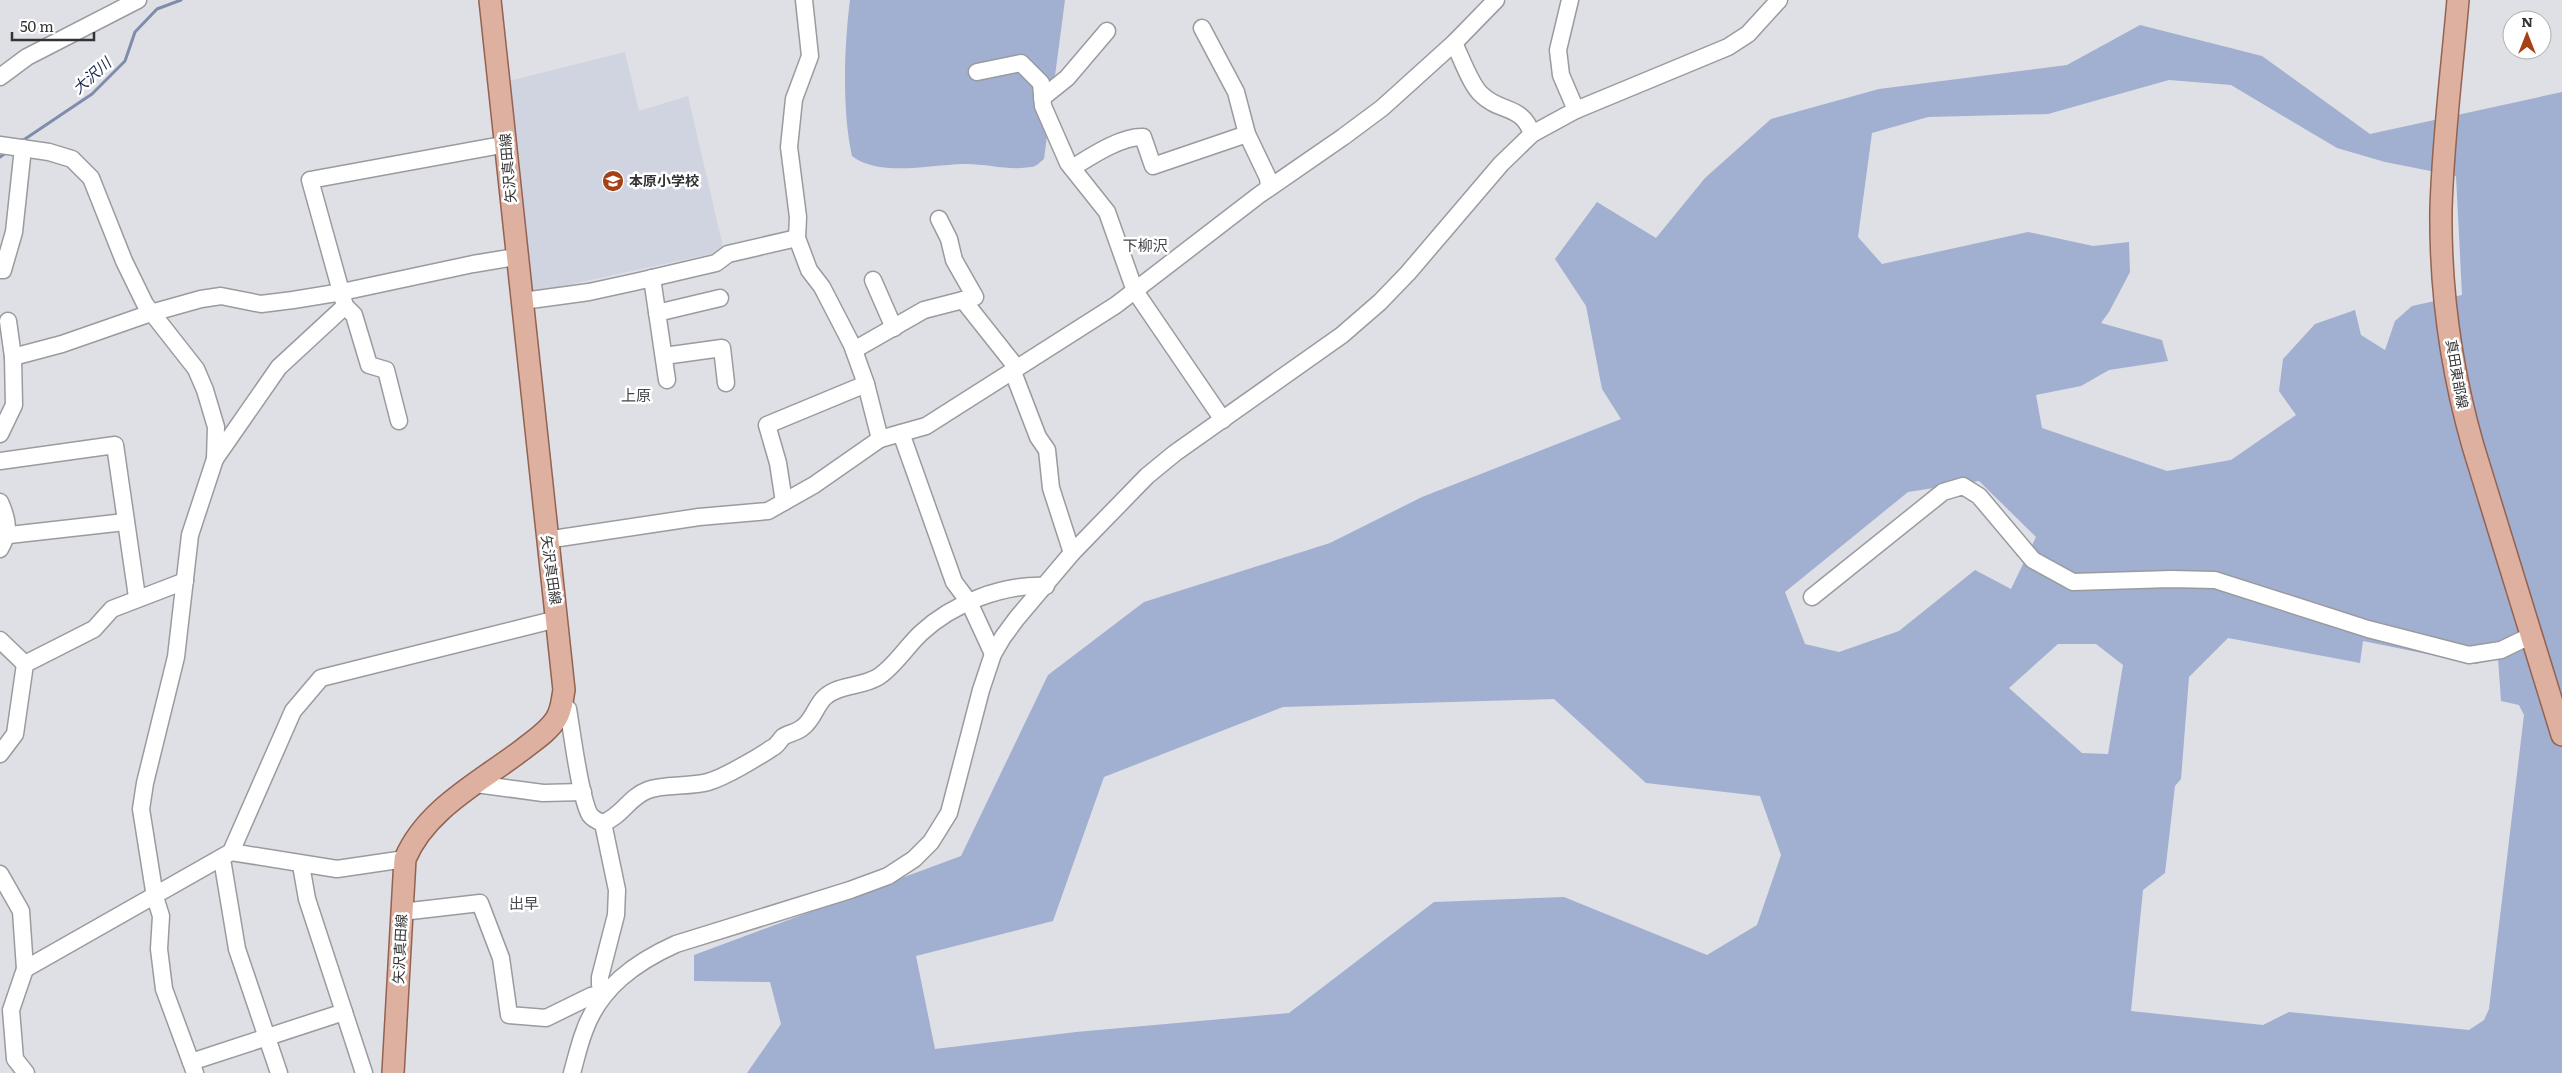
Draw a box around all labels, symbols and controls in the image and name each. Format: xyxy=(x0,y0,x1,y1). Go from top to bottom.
scale bar xyxy=(12,10,95,42)
north arrow xyxy=(2502,10,2552,60)
text: N xyxy=(2521,11,2533,31)
text: 50 m xyxy=(20,14,54,37)
water label: 大沢川 xyxy=(67,50,117,98)
street label: 矢沢真田線 xyxy=(494,132,520,204)
school or university icon: 本原小学校 xyxy=(601,169,625,193)
place label: 本原小学校 xyxy=(629,170,699,190)
district label: 下柳沢 xyxy=(1122,233,1168,256)
street label: 真田東部線 xyxy=(2442,338,2474,410)
district label: 上原 xyxy=(621,383,651,406)
street label: 矢沢真田線 xyxy=(537,534,567,606)
district label: 出早 xyxy=(509,891,539,914)
street label: 矢沢真田線 xyxy=(387,913,411,984)

